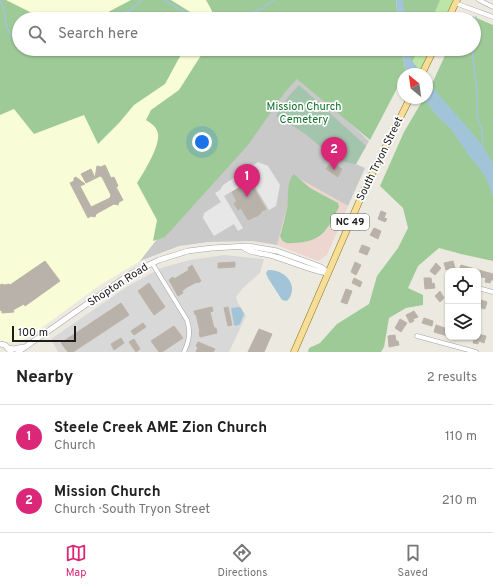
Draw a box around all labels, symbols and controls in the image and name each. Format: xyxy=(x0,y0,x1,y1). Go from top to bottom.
search box xyxy=(12,12,481,56)
icon: search xyxy=(26,23,48,45)
text: Search here xyxy=(58,25,138,44)
north arrow xyxy=(397,68,433,104)
park label: Mission Church Cemetery xyxy=(267,100,341,127)
street label: South Tryon Street xyxy=(354,115,406,203)
your location xyxy=(192,132,212,152)
pin: 2 xyxy=(321,137,347,170)
pin: 1 xyxy=(234,164,260,197)
road number: NC 49 xyxy=(331,214,369,230)
street label: Shopton Road xyxy=(85,260,151,310)
map controls xyxy=(445,268,481,340)
button: locate xyxy=(445,268,481,304)
button: layers xyxy=(445,304,481,340)
scale bar xyxy=(12,324,76,343)
text: 100 m xyxy=(18,326,48,340)
text: Nearby xyxy=(16,367,73,389)
text: 2 results xyxy=(427,370,477,386)
text: Steele Creek AME Zion Church xyxy=(54,419,267,438)
text: 1 xyxy=(26,429,32,445)
text: 110 m xyxy=(445,429,477,445)
text: Church xyxy=(54,438,96,454)
text: Mission Church xyxy=(54,483,161,502)
text: 2 xyxy=(25,493,33,509)
text: 210 m xyxy=(442,493,477,509)
text: Church · South Tryon Street xyxy=(54,502,210,518)
tab: Map xyxy=(65,542,87,580)
tab: Directions xyxy=(217,542,267,580)
tab: Saved xyxy=(398,542,428,580)

